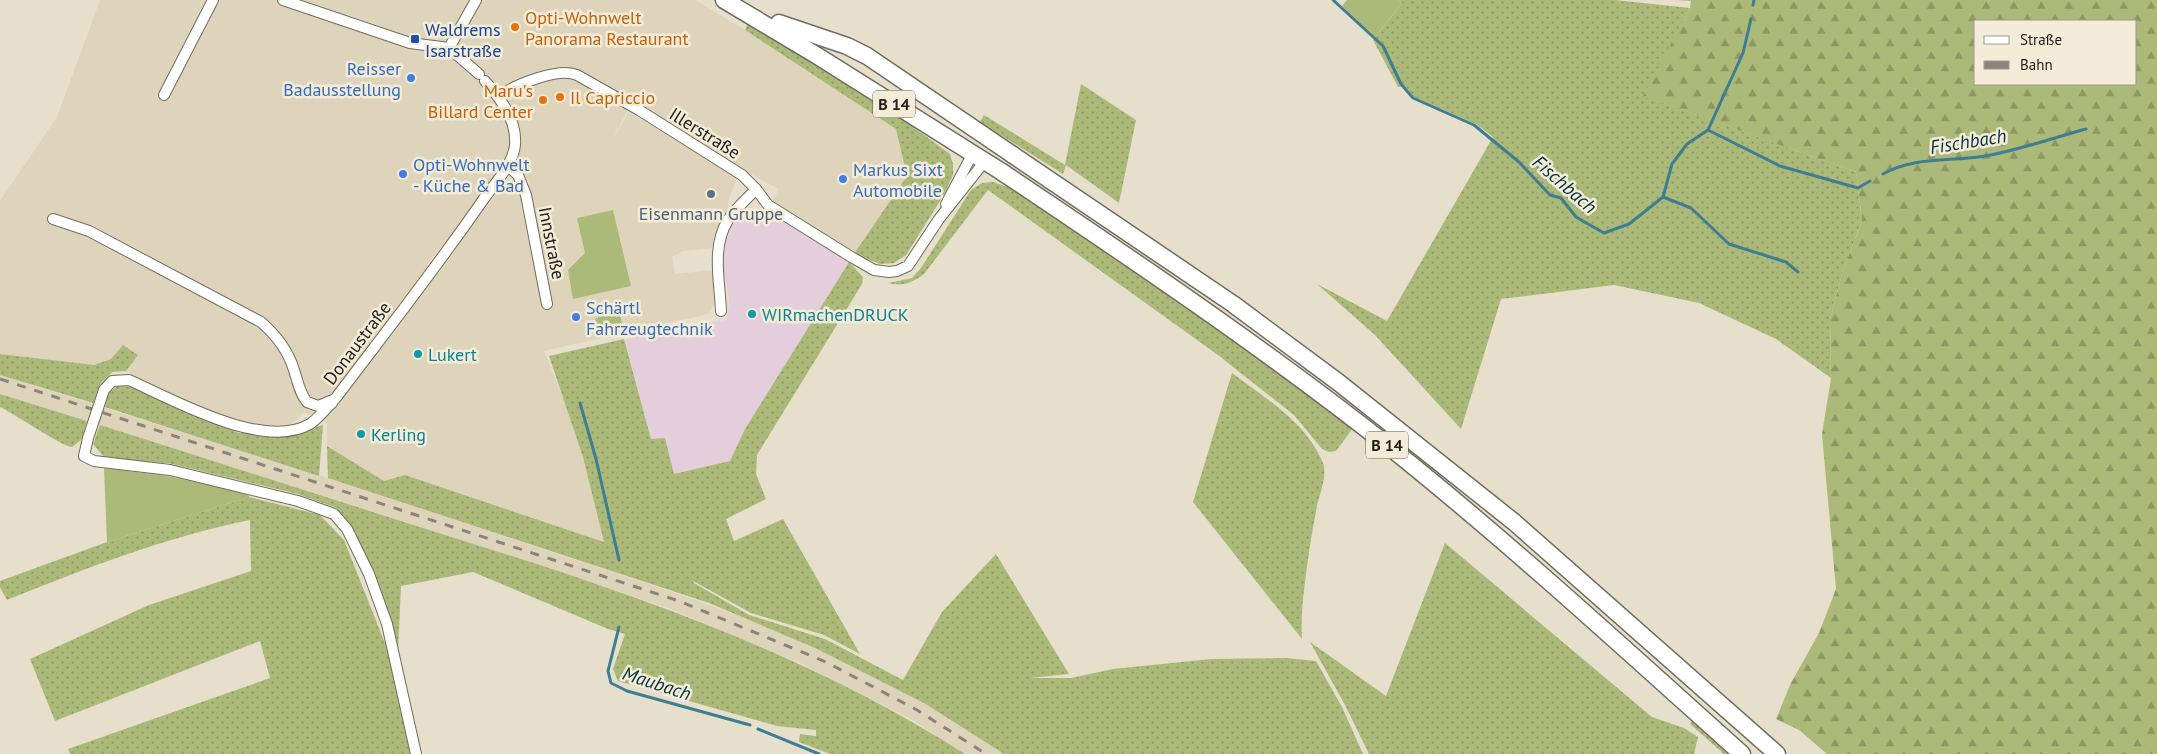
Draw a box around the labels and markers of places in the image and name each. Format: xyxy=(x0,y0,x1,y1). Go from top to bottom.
place label: Opti-Wohnwelt Panorama Restaurant xyxy=(525,6,689,50)
place label: Waldrems Isarstraße xyxy=(425,18,501,62)
marker: Opti-Wohnwelt Panorama Restaurant xyxy=(509,21,521,33)
marker: Waldrems Isarstraße xyxy=(409,33,421,45)
place label: Reisser Badausstellung xyxy=(283,57,401,101)
marker: Reisser Badausstellung xyxy=(405,72,417,84)
place label: Maru's Billard Center xyxy=(428,79,533,123)
place label: Il Capriccio xyxy=(570,86,655,109)
marker: Il Capriccio xyxy=(554,91,566,103)
marker: Maru's Billard Center xyxy=(537,94,549,106)
place label: Opti-Wohnwelt - Küche & Bad xyxy=(413,153,529,197)
place label: Markus Sixt Automobile xyxy=(853,158,943,202)
marker: Opti-Wohnwelt - Küche & Bad xyxy=(397,168,409,180)
marker: Markus Sixt Automobile xyxy=(837,173,849,185)
marker: Eisenmann Gruppe xyxy=(705,188,717,200)
place label: Eisenmann Gruppe xyxy=(639,202,783,225)
place label: Schärtl Fahrzeugtechnik xyxy=(586,296,713,340)
place label: WIRmachenDRUCK xyxy=(762,303,909,326)
marker: WIRmachenDRUCK xyxy=(746,308,758,320)
marker: Schärtl Fahrzeugtechnik xyxy=(570,311,582,323)
place label: Lukert xyxy=(428,343,477,366)
marker: Lukert xyxy=(412,348,424,360)
place label: Kerling xyxy=(371,423,426,446)
marker: Kerling xyxy=(355,428,367,440)

